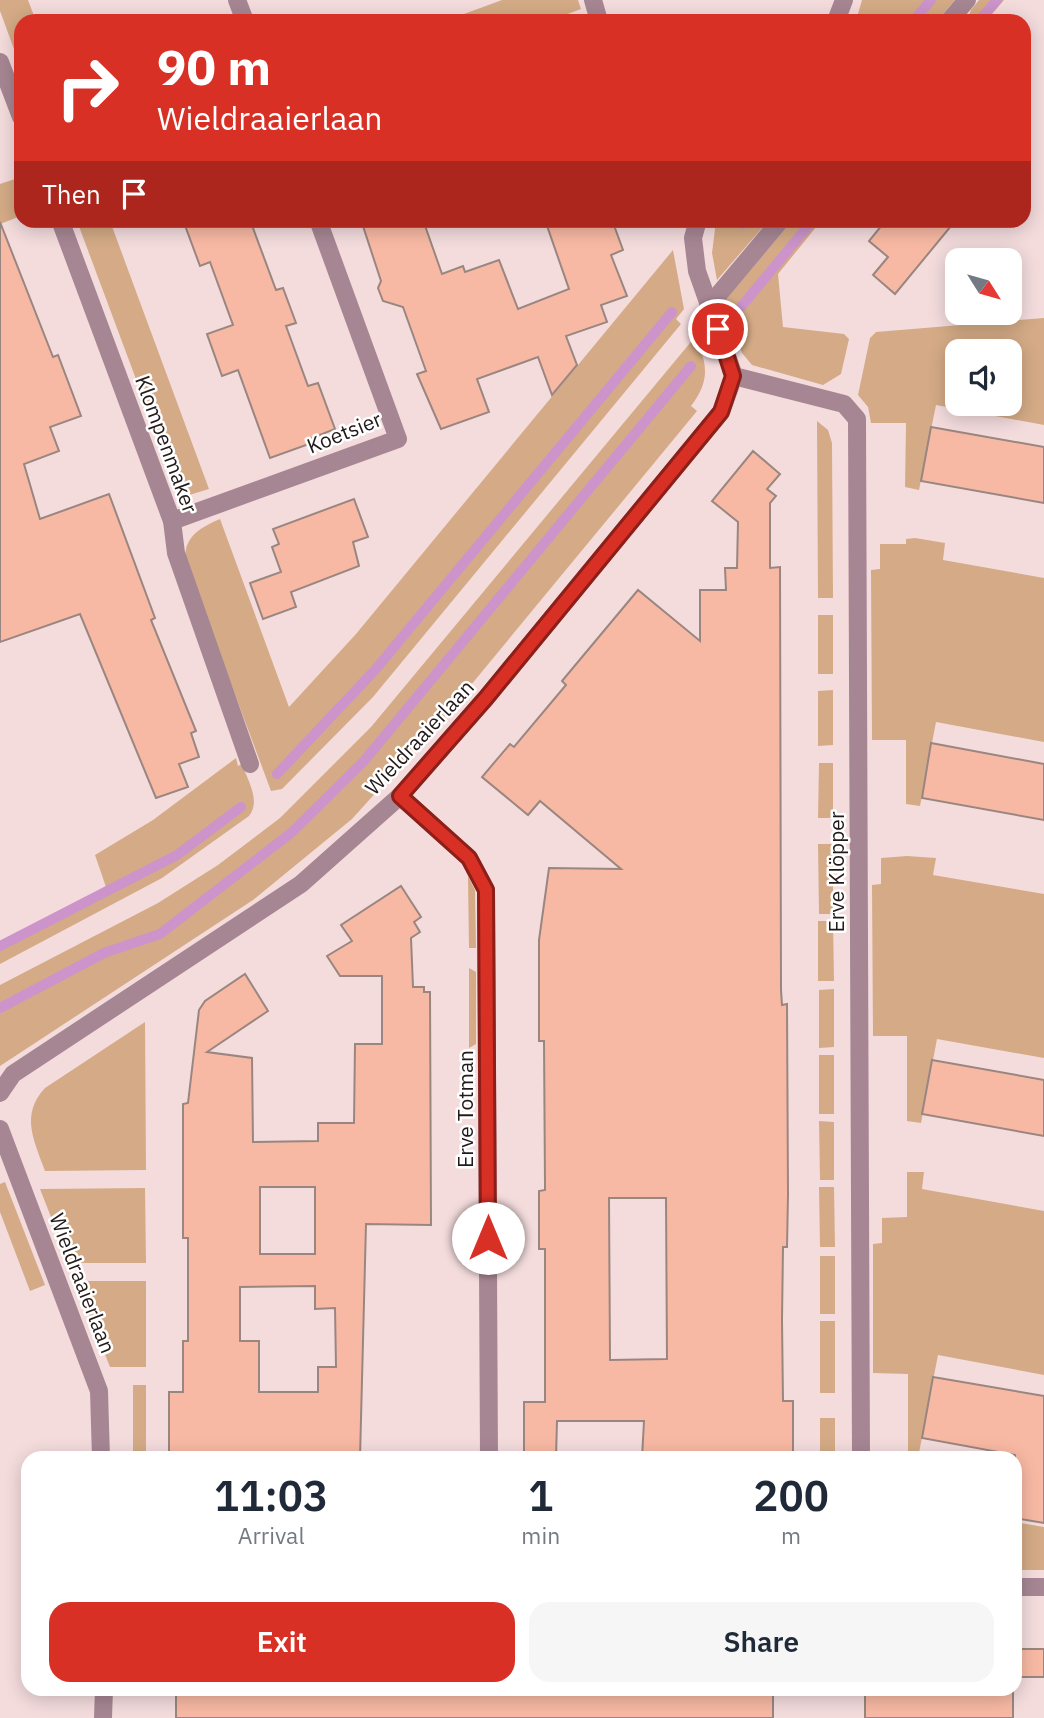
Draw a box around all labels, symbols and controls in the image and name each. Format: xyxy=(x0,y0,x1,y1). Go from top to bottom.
text: 90 m xyxy=(157,35,271,98)
icon: right xyxy=(42,42,133,133)
text: Wieldraaierlaan xyxy=(157,97,383,139)
icon: arrive xyxy=(115,175,153,213)
text: Then xyxy=(42,177,101,211)
north arrow xyxy=(945,248,1022,326)
map controls xyxy=(945,248,1022,416)
pin xyxy=(688,299,748,359)
icon: arrive xyxy=(699,310,737,348)
button: sound xyxy=(945,339,1022,416)
street label: Klompenmaker xyxy=(129,371,205,517)
street label: Koetsier xyxy=(303,404,386,460)
street label: Wieldraaierlaan xyxy=(358,673,480,801)
street label: Erve Klöpper xyxy=(822,811,850,933)
street label: Erve Totman xyxy=(451,1050,479,1168)
position arrow xyxy=(451,1201,525,1275)
street label: Wieldraaierlaan xyxy=(43,1209,123,1357)
text: 11:03 xyxy=(214,1468,328,1523)
text: 1 xyxy=(528,1468,553,1523)
text: 200 xyxy=(753,1468,829,1523)
text: Arrival xyxy=(238,1520,305,1550)
text: min xyxy=(521,1520,560,1550)
text: m xyxy=(781,1520,801,1550)
button: Exit xyxy=(49,1602,515,1682)
button: Share xyxy=(529,1602,994,1682)

